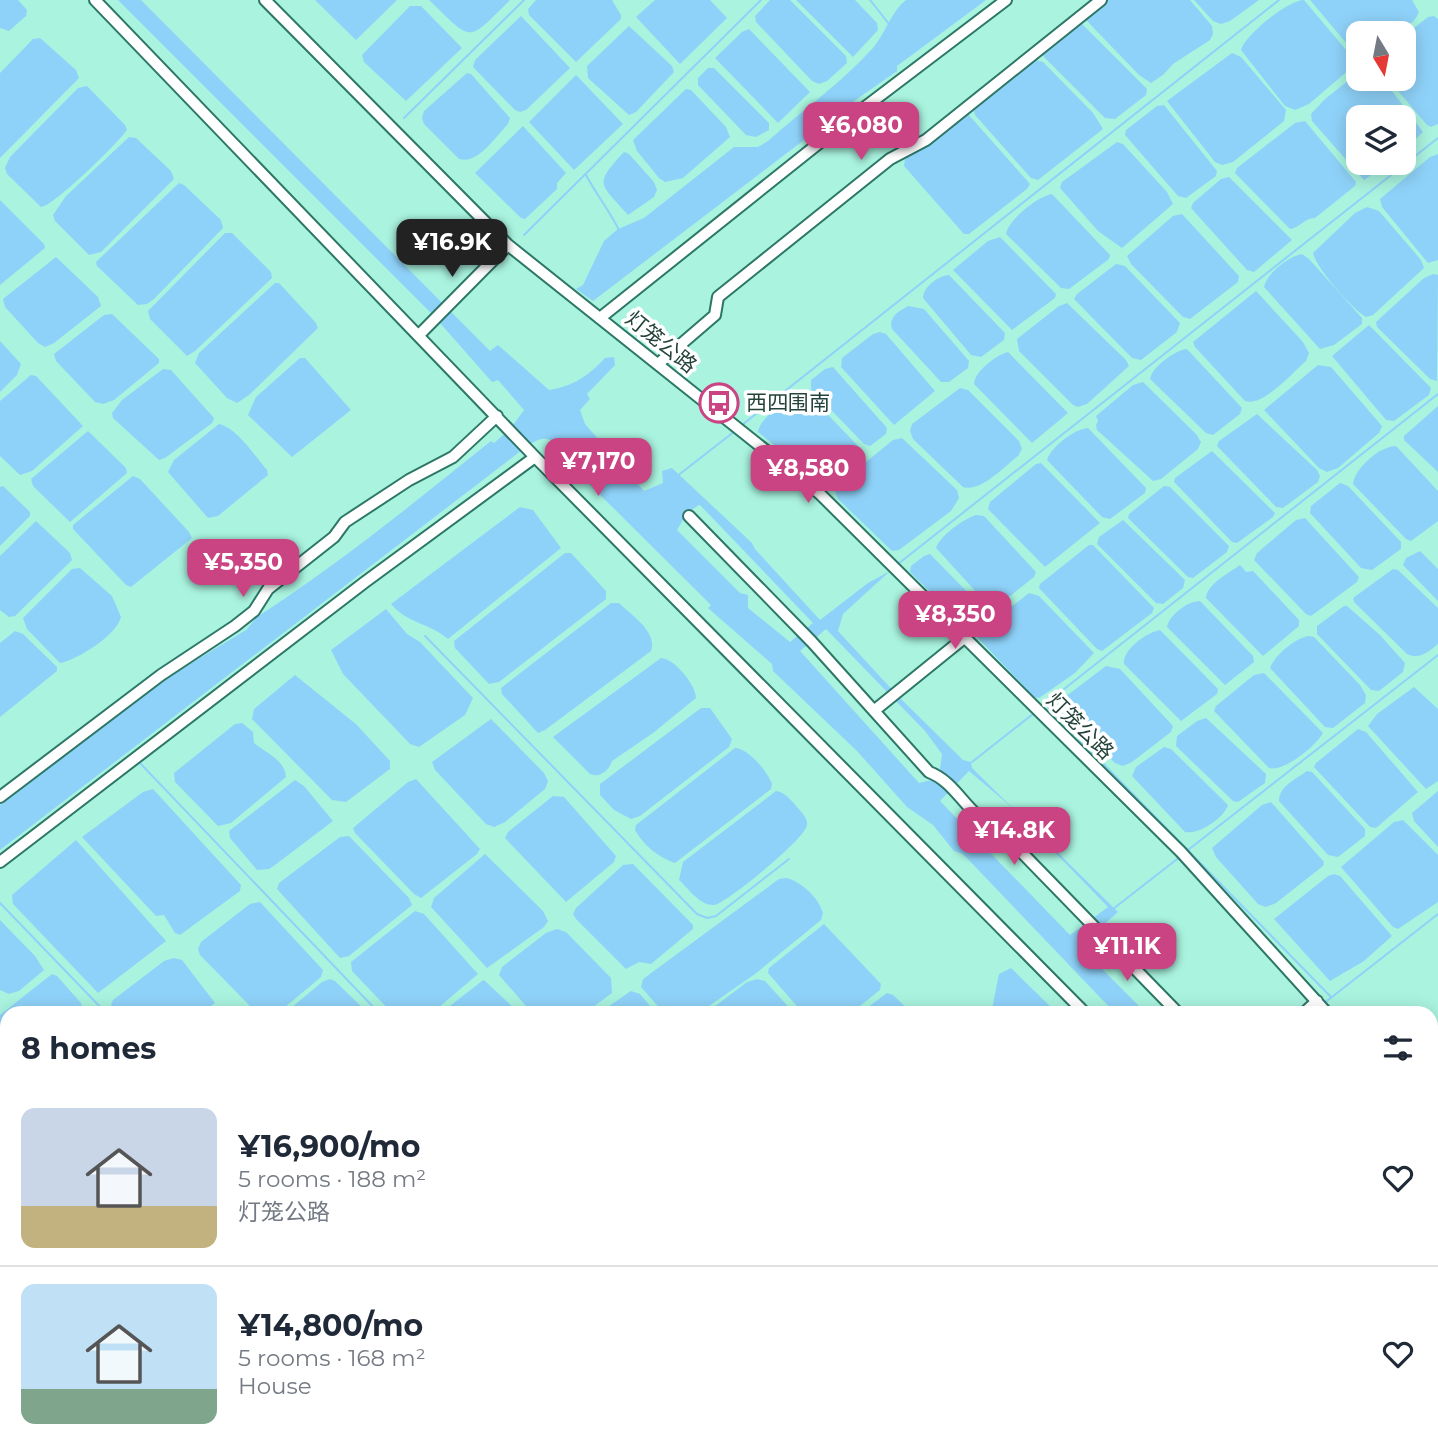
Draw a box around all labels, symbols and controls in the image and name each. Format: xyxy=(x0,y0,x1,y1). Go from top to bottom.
north arrow xyxy=(1346,21,1416,91)
map controls xyxy=(1346,21,1416,175)
pin: ¥6,080 xyxy=(804,102,918,162)
button: layers xyxy=(1346,105,1416,175)
text: ¥6,080 xyxy=(819,111,903,139)
pin: ¥16.9K xyxy=(395,219,509,279)
text: ¥16.9K xyxy=(412,228,492,256)
street label: 灯笼公路 xyxy=(621,305,702,378)
bus stop icon: 西四围南 xyxy=(698,382,740,424)
place label: 西四围南 xyxy=(746,390,830,415)
pin: ¥7,170 xyxy=(541,438,655,498)
pin: ¥8,580 xyxy=(751,446,865,505)
text: ¥7,170 xyxy=(561,447,635,475)
text: ¥8,580 xyxy=(767,454,849,482)
pin: ¥5,350 xyxy=(186,540,300,599)
text: ¥5,350 xyxy=(203,548,283,576)
pin: ¥8,350 xyxy=(898,592,1012,651)
text: ¥8,350 xyxy=(914,600,996,628)
street label: 灯笼公路 xyxy=(1042,687,1119,764)
pin: ¥14.8K xyxy=(957,808,1071,867)
text: ¥14.8K xyxy=(973,816,1055,844)
pin: ¥11.1K xyxy=(1070,923,1184,983)
text: ¥11.1K xyxy=(1093,932,1161,960)
icon: filters xyxy=(1379,1029,1417,1067)
text: 8 homes xyxy=(21,1030,156,1067)
text: ¥16,900/mo xyxy=(238,1128,420,1165)
icon: home xyxy=(77,1136,161,1220)
icon: heart xyxy=(1379,1159,1417,1197)
text: 5 rooms · 188 m² xyxy=(238,1165,426,1193)
text: 灯笼公路 xyxy=(238,1198,330,1226)
text: ¥14,800/mo xyxy=(238,1307,423,1344)
icon: home xyxy=(77,1312,161,1396)
icon: heart xyxy=(1379,1335,1417,1373)
text: 5 rooms · 168 m² xyxy=(238,1344,426,1372)
text: House xyxy=(238,1372,312,1400)

